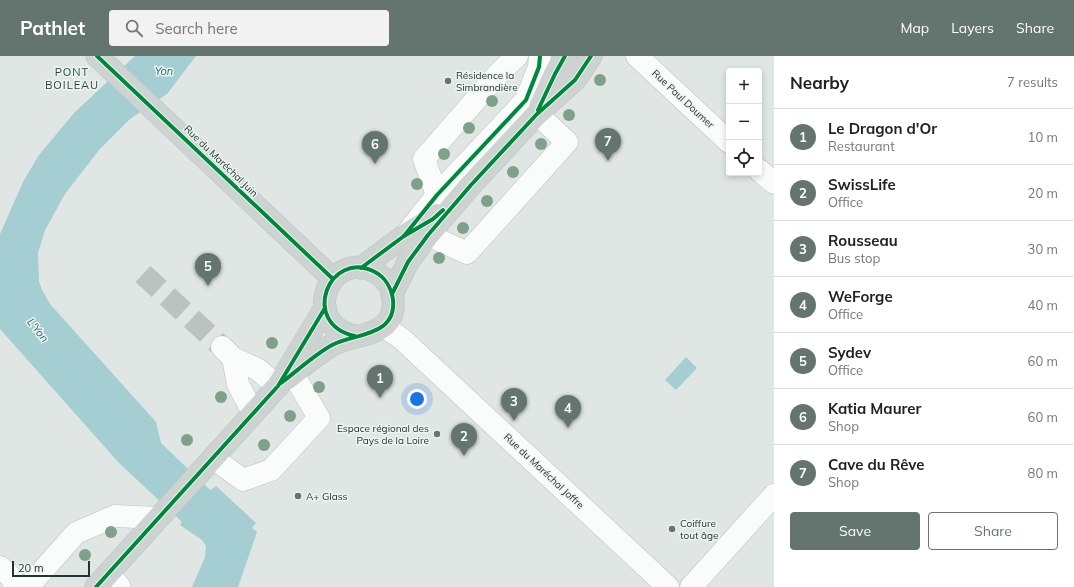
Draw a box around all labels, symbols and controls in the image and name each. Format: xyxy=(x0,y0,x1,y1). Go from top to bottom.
search box xyxy=(109,10,389,46)
text: Pathlet xyxy=(20,16,85,40)
icon: search xyxy=(123,17,145,39)
text: Search here xyxy=(155,19,238,38)
text: Map xyxy=(900,19,929,37)
text: Layers xyxy=(951,19,994,37)
text: Share xyxy=(1016,19,1054,37)
water label: Yon xyxy=(155,64,173,78)
district label: PONT BOILEAU xyxy=(45,65,99,92)
street label: Rue Paul Doumer xyxy=(649,67,717,131)
map controls xyxy=(726,68,762,176)
button: + xyxy=(726,68,762,104)
place label: Résidence la Simbrandière xyxy=(456,69,518,94)
text: Nearby xyxy=(790,72,849,93)
text: 7 results xyxy=(1007,74,1058,90)
marker: Résidence la Simbrandière xyxy=(443,76,453,86)
button: − xyxy=(726,104,762,140)
text: Le Dragon d'Or xyxy=(828,119,937,138)
street label: Rue du Maréchal Juin xyxy=(181,122,261,200)
pin: 7 xyxy=(595,128,621,161)
text: 1 xyxy=(799,129,807,145)
text: 10 m xyxy=(1028,129,1058,145)
pin: 6 xyxy=(362,131,388,164)
text: Restaurant xyxy=(828,138,895,154)
button: locate xyxy=(726,140,762,176)
text: SwissLife xyxy=(828,175,896,194)
text: 2 xyxy=(799,185,807,201)
text: 20 m xyxy=(1028,185,1058,201)
text: Office xyxy=(828,194,863,210)
text: Rousseau xyxy=(828,231,898,250)
text: 3 xyxy=(799,241,807,257)
text: 30 m xyxy=(1028,241,1058,257)
text: Bus stop xyxy=(828,250,880,266)
pin: 5 xyxy=(195,253,221,286)
text: WeForge xyxy=(828,287,893,306)
text: 4 xyxy=(799,297,807,313)
text: 40 m xyxy=(1028,297,1058,313)
text: Office xyxy=(828,306,863,322)
water label: L'Yon xyxy=(24,315,52,345)
text: Sydev xyxy=(828,343,871,362)
text: 5 xyxy=(799,353,807,369)
text: 60 m xyxy=(1028,353,1058,369)
text: Office xyxy=(828,362,863,378)
pin: 1 xyxy=(367,365,393,398)
pin: 3 xyxy=(501,388,527,421)
your location xyxy=(407,389,427,409)
pin: 4 xyxy=(555,395,581,428)
text: Katia Maurer xyxy=(828,399,921,418)
text: 6 xyxy=(799,409,807,425)
text: 60 m xyxy=(1028,409,1058,425)
text: Shop xyxy=(828,418,859,434)
place label: Espace régional des Pays de la Loire xyxy=(337,422,429,447)
pin: 2 xyxy=(451,423,477,456)
marker: Espace régional des Pays de la Loire xyxy=(432,429,442,439)
street label: Rue du Maréchal Joffre xyxy=(501,430,587,512)
text: Cave du Rêve xyxy=(828,455,925,474)
text: 7 xyxy=(799,465,807,481)
text: 80 m xyxy=(1028,465,1058,481)
text: Shop xyxy=(828,474,859,490)
place label: A+ Glass xyxy=(306,490,348,503)
marker: A+ Glass xyxy=(293,491,303,501)
button: Save xyxy=(790,512,920,550)
button: Share xyxy=(928,512,1058,550)
place label: Coiffure tout âge xyxy=(680,517,719,542)
marker: Coiffure tout âge xyxy=(667,524,677,534)
scale bar xyxy=(12,559,90,578)
text: 20 m xyxy=(18,561,44,575)

